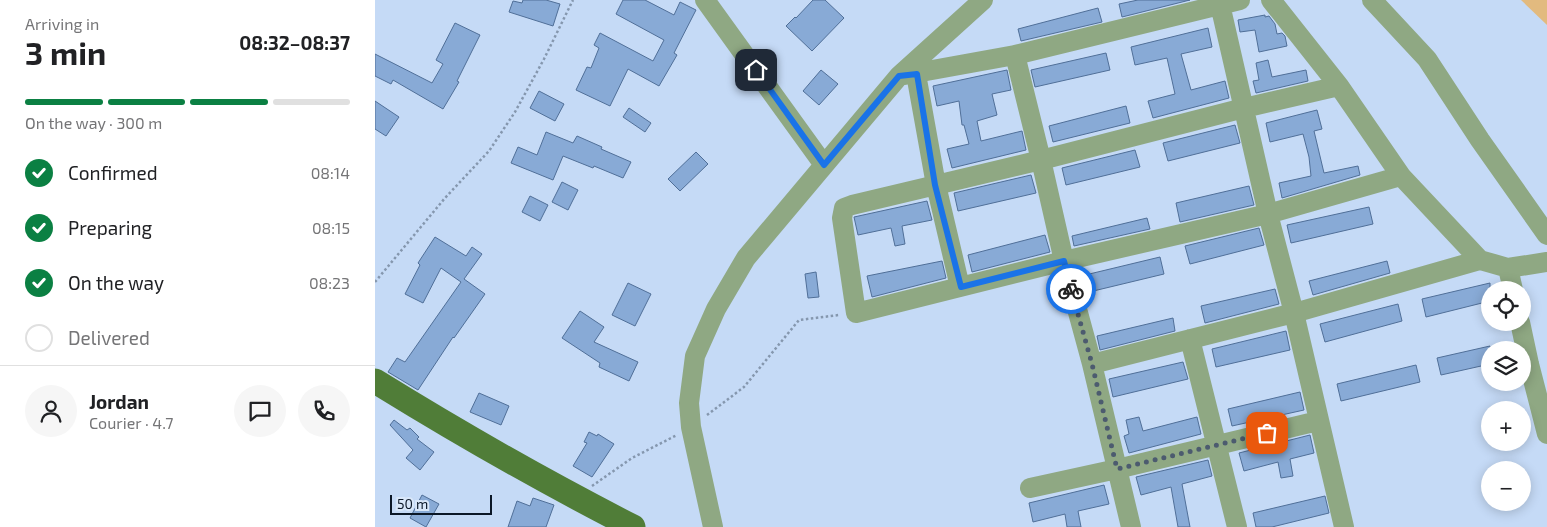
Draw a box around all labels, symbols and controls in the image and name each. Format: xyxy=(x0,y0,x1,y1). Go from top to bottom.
text: Arriving in xyxy=(25,14,99,33)
text: 08:32–08:37 xyxy=(239,31,350,54)
text: 3 min xyxy=(25,33,106,71)
pin xyxy=(735,49,777,91)
icon: home xyxy=(742,56,770,84)
text: On the way · 300 m xyxy=(25,113,162,132)
icon: check xyxy=(25,159,53,187)
text: Confirmed xyxy=(68,161,158,184)
text: 08:14 xyxy=(311,163,350,182)
icon: check xyxy=(25,214,53,242)
text: Preparing xyxy=(68,216,152,239)
text: 08:15 xyxy=(312,218,350,237)
courier xyxy=(1046,264,1096,314)
icon: check xyxy=(25,269,53,297)
text: On the way xyxy=(68,271,164,294)
text: 08:23 xyxy=(309,273,350,292)
icon: bike xyxy=(1057,275,1085,303)
map controls xyxy=(1481,281,1531,511)
button: locate xyxy=(1481,281,1531,331)
text: Delivered xyxy=(68,326,150,349)
button: layers xyxy=(1481,341,1531,391)
button: person xyxy=(25,385,77,437)
button: chat xyxy=(234,385,286,437)
button: phone xyxy=(298,385,350,437)
text: Jordan xyxy=(89,390,149,413)
button: + xyxy=(1481,401,1531,451)
pin xyxy=(1246,412,1288,454)
text: Courier · 4.7 xyxy=(89,413,173,432)
icon: bag xyxy=(1253,419,1281,447)
button: − xyxy=(1481,461,1531,511)
scale bar xyxy=(390,492,493,515)
text: 50 m xyxy=(397,495,428,512)

